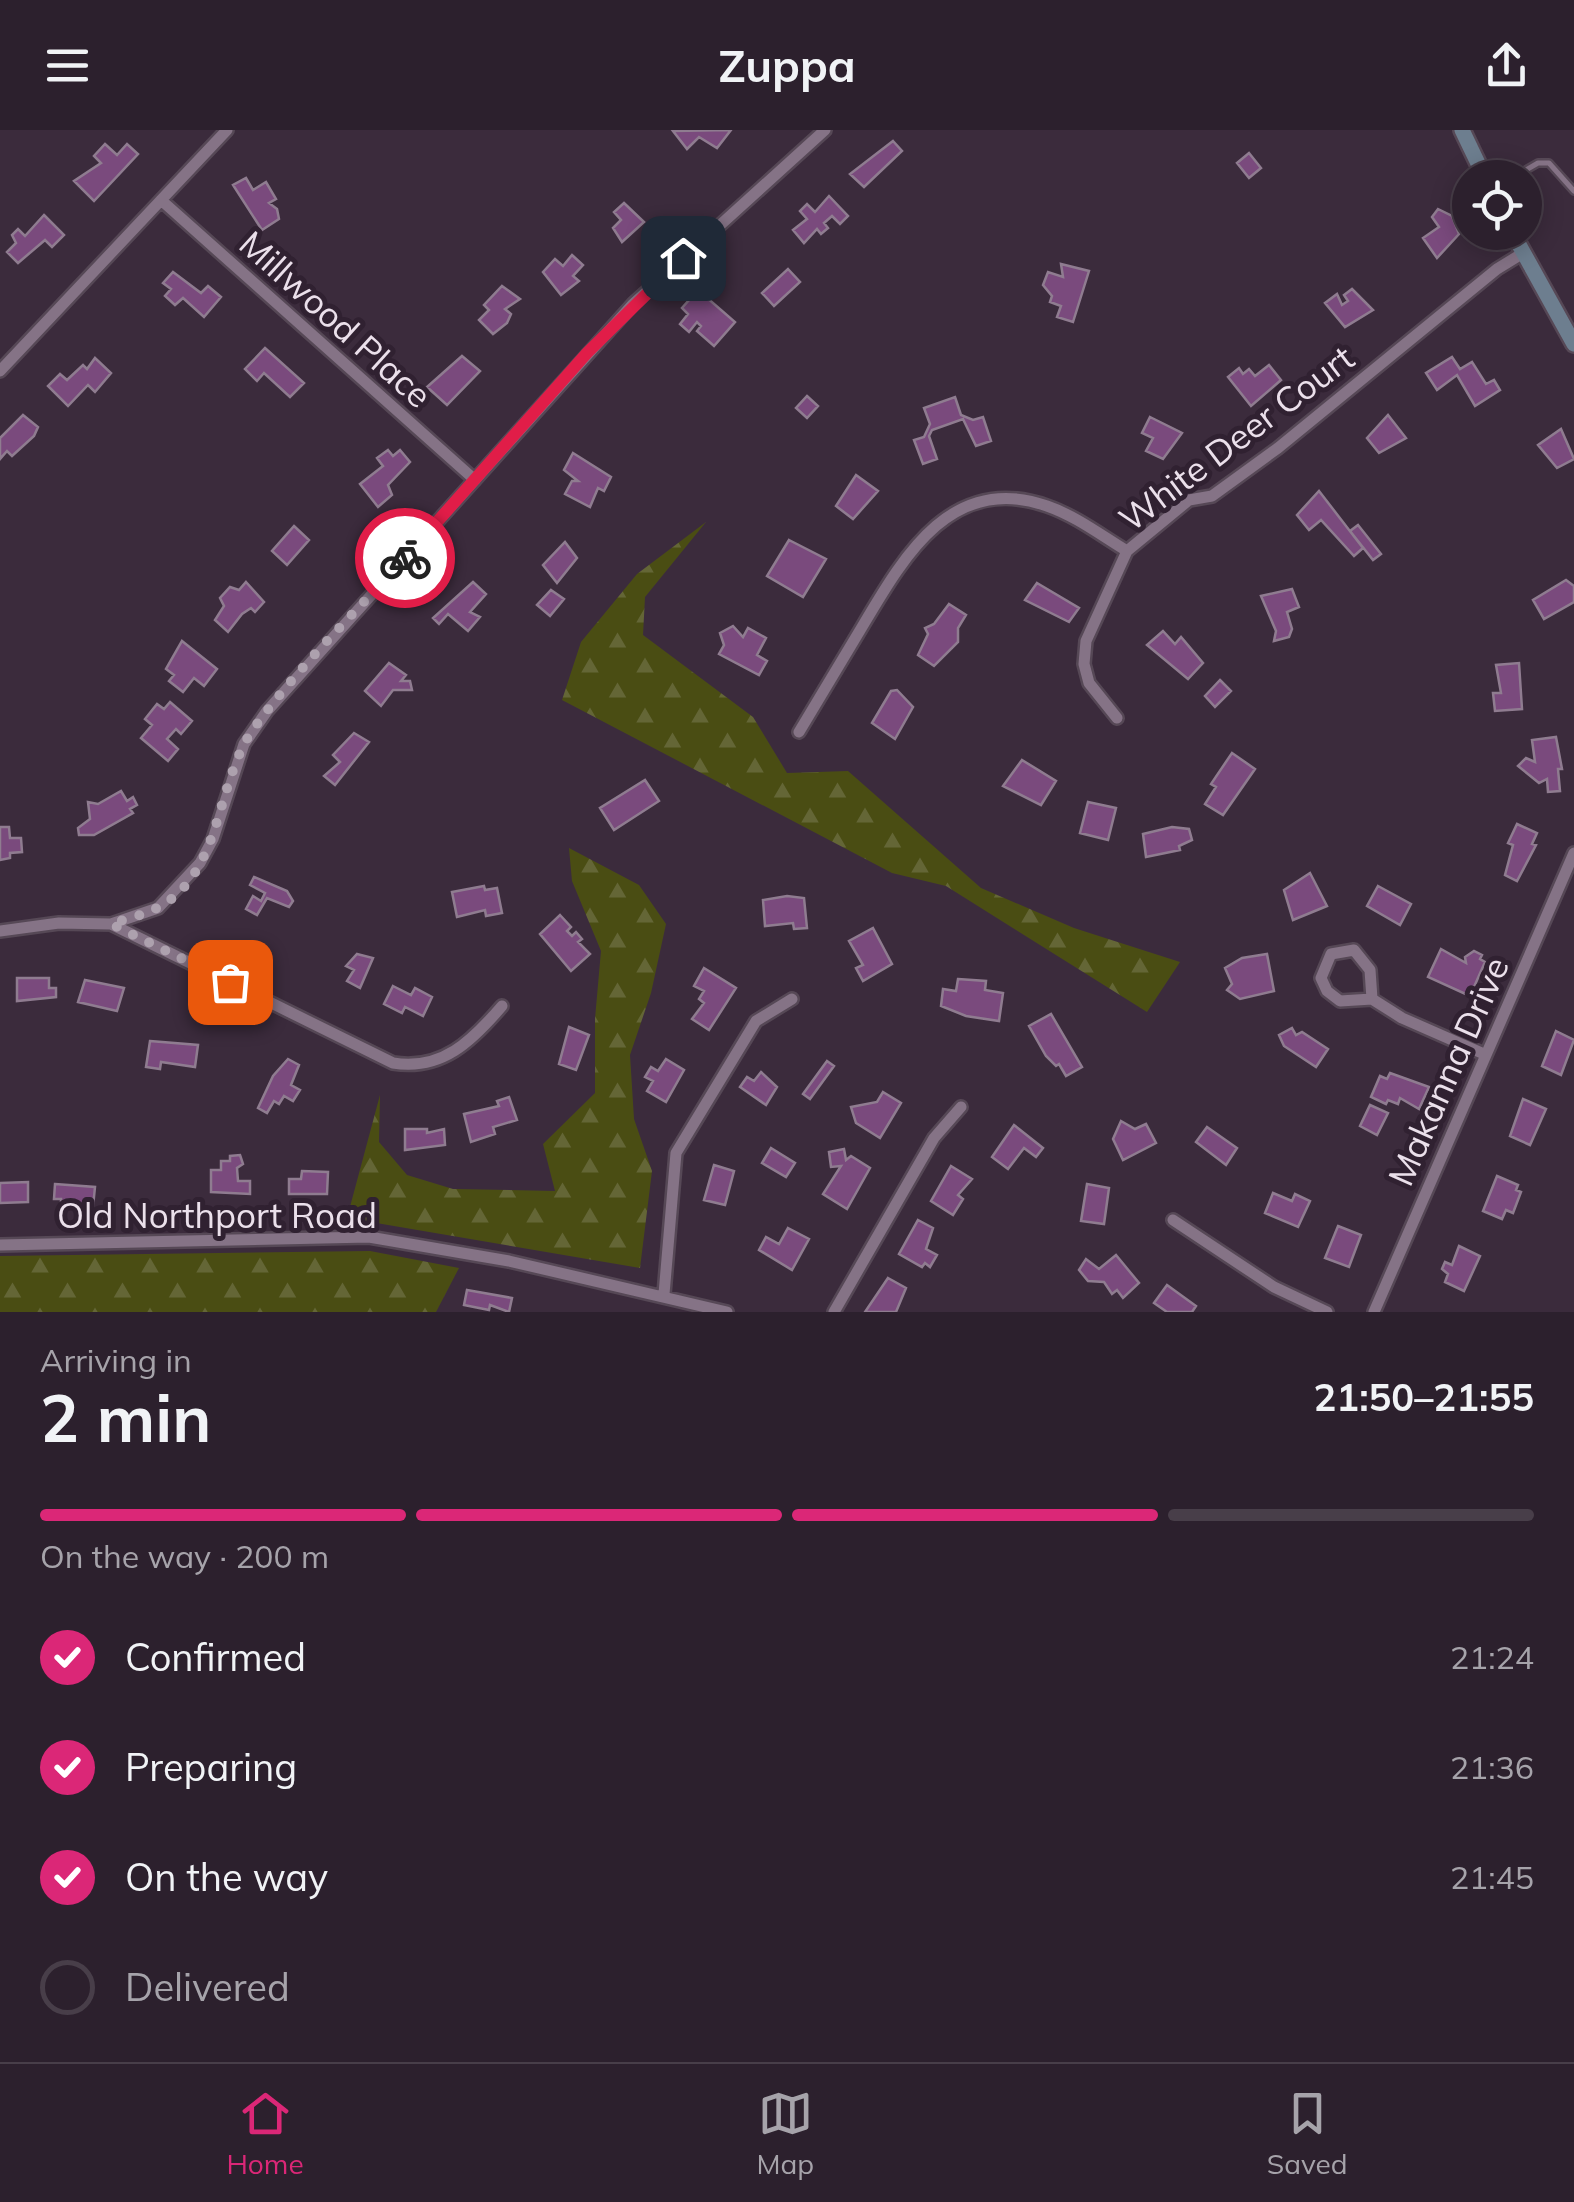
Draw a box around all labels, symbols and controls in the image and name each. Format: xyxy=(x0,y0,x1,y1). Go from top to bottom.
text: Zuppa xyxy=(718,37,856,93)
icon: menu xyxy=(40,38,95,93)
icon: share xyxy=(1479,38,1534,93)
map controls xyxy=(1452,160,1542,250)
button: locate xyxy=(1452,160,1542,250)
pin xyxy=(641,216,726,301)
street label: Millwood Place xyxy=(231,221,441,417)
icon: home xyxy=(656,231,711,286)
street label: White Deer Court xyxy=(1110,335,1362,541)
courier xyxy=(355,508,455,608)
icon: bike xyxy=(378,531,433,586)
pin xyxy=(188,940,273,1025)
street label: Makanna Drive xyxy=(1378,950,1518,1192)
icon: bag xyxy=(203,955,258,1010)
street label: Old Northport Road xyxy=(57,1193,377,1237)
text: Arriving in xyxy=(40,1340,192,1380)
text: 21:50–21:55 xyxy=(1314,1373,1534,1421)
text: 2 min xyxy=(40,1377,211,1458)
text: On the way · 200 m xyxy=(40,1536,329,1576)
icon: check xyxy=(40,1630,95,1685)
text: Confirmed xyxy=(125,1633,306,1681)
text: 21:24 xyxy=(1450,1637,1534,1677)
icon: check xyxy=(40,1740,95,1795)
text: Preparing xyxy=(125,1743,297,1791)
text: 21:36 xyxy=(1450,1747,1534,1787)
icon: check xyxy=(40,1850,95,1905)
text: On the way xyxy=(125,1853,328,1901)
text: 21:45 xyxy=(1450,1857,1534,1897)
text: Delivered xyxy=(125,1963,290,2011)
tab: Home xyxy=(226,2086,304,2181)
tab: Map xyxy=(756,2086,814,2181)
tab: Saved xyxy=(1267,2086,1348,2181)

